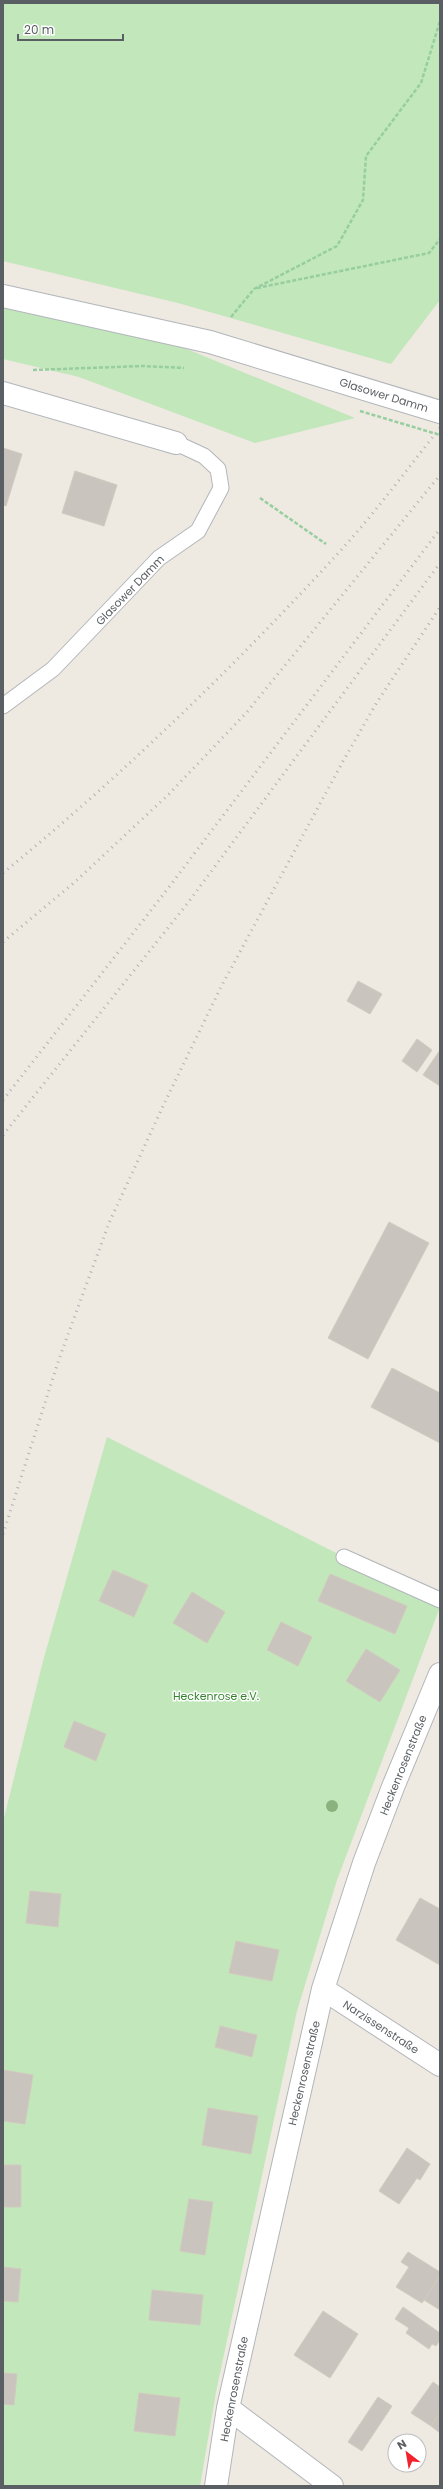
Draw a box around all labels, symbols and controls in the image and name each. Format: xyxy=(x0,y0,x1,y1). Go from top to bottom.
scale bar xyxy=(18,16,123,42)
text: 20 m xyxy=(24,21,54,38)
street label: Glasower Damm xyxy=(338,374,430,416)
street label: Glasower Damm xyxy=(92,551,168,629)
park label: Heckenrose e.V. xyxy=(173,1688,259,1704)
street label: Heckenrosenstraße xyxy=(376,1712,431,1818)
street label: Narzissenstraße xyxy=(340,1996,422,2058)
street label: Heckenrosenstraße xyxy=(284,2019,324,2127)
street label: Heckenrosenstraße xyxy=(216,2335,252,2443)
north arrow xyxy=(387,2433,427,2473)
text: N xyxy=(394,2435,410,2453)

